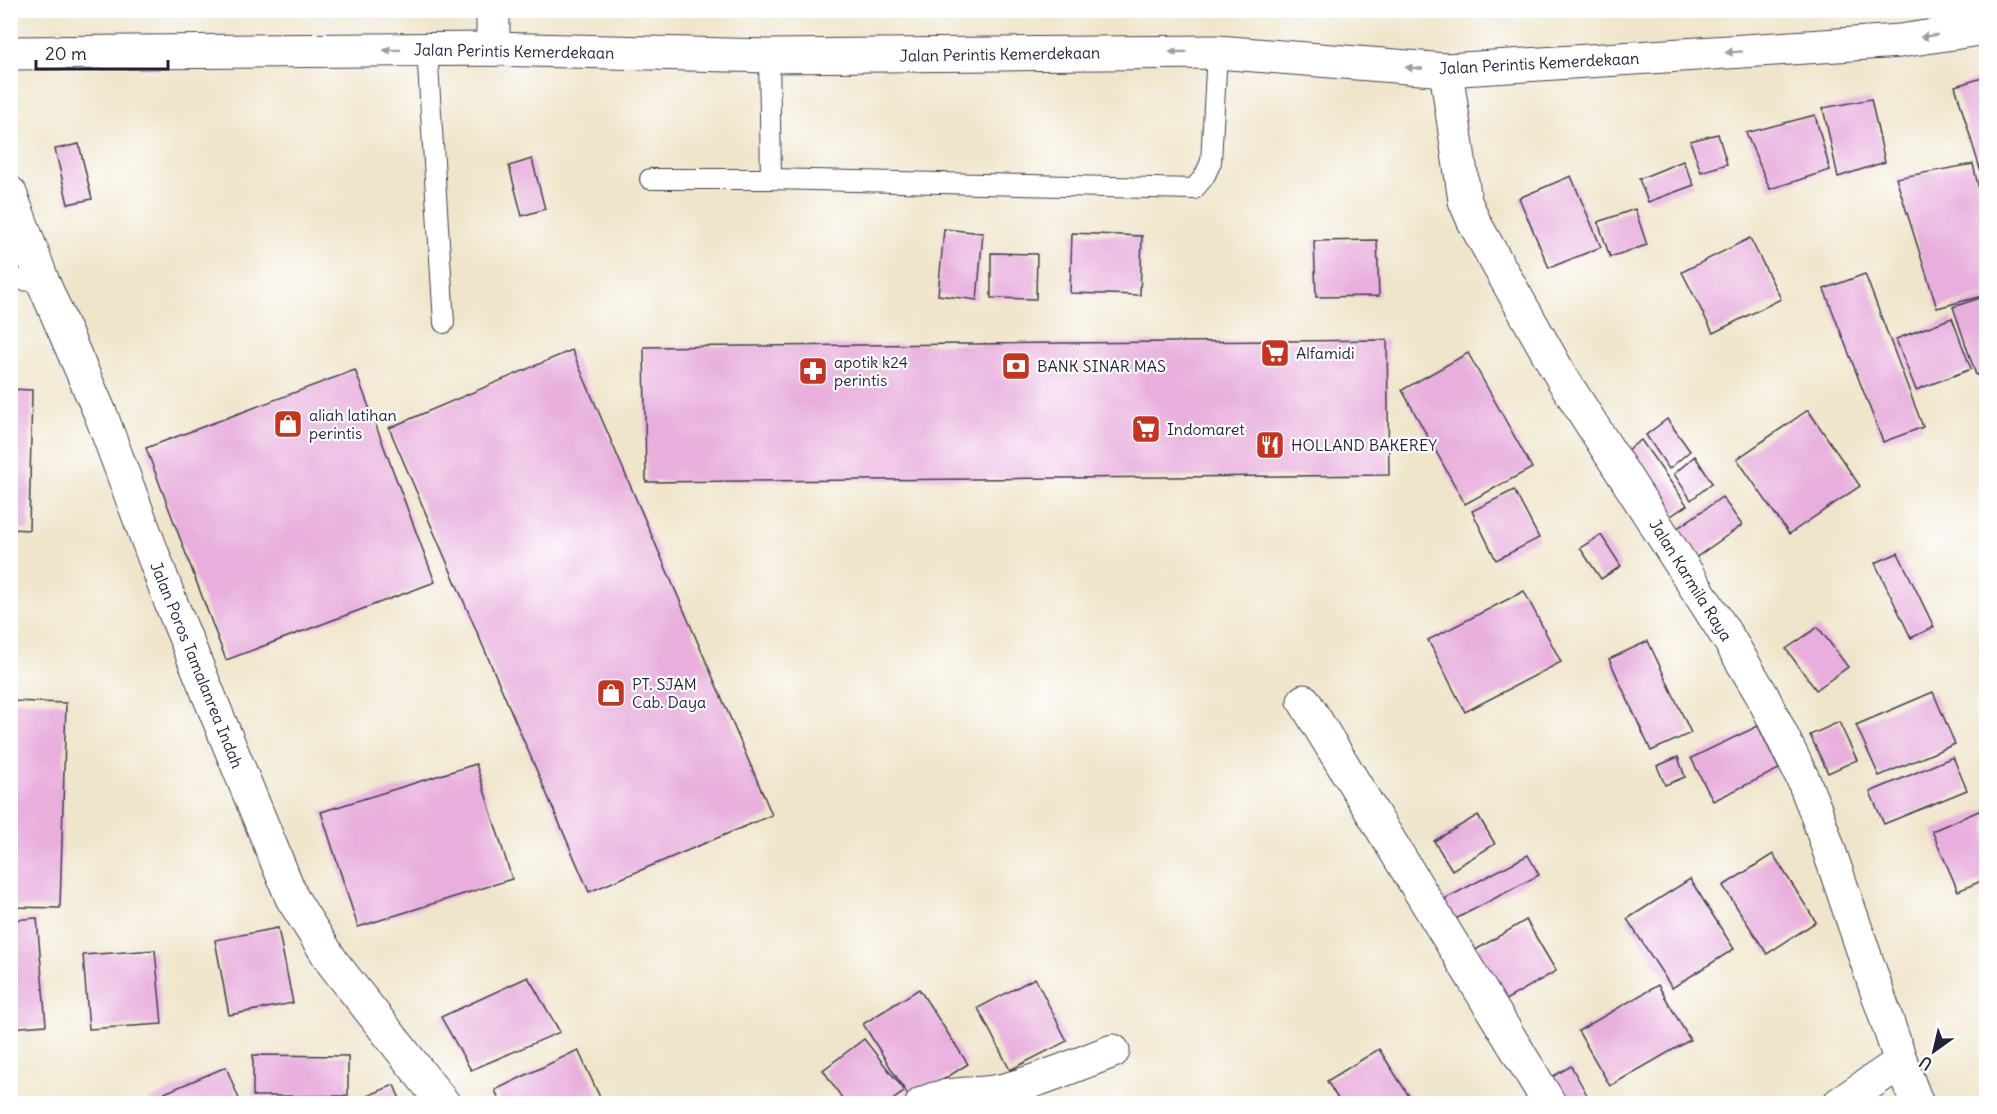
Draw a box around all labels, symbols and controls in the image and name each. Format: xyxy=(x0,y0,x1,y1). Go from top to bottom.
one-way arrow xyxy=(1919,32,1938,41)
scale bar xyxy=(36,33,168,71)
street label: Jalan Perintis Kemerdekaan xyxy=(414,39,614,63)
text: 20 m xyxy=(45,42,87,65)
street label: Jalan Perintis Kemerdekaan xyxy=(900,42,1100,66)
one-way arrow xyxy=(383,45,402,54)
one-way arrow xyxy=(1168,47,1187,57)
one-way arrow xyxy=(1725,47,1744,56)
street label: Jalan Perintis Kemerdekaan xyxy=(1438,48,1640,78)
one-way arrow xyxy=(1405,63,1424,73)
supermarket icon: Alfamidi xyxy=(1259,337,1291,369)
place label: Alfamidi xyxy=(1296,343,1355,363)
bank icon: BANK SINAR MAS xyxy=(1000,350,1032,382)
place label: apotik k24 perintis xyxy=(834,352,908,390)
pharmacy icon: apotik k24 perintis xyxy=(797,355,829,387)
place label: BANK SINAR MAS xyxy=(1037,356,1166,376)
place label: aliah latihan perintis xyxy=(309,405,397,443)
shop icon: aliah latihan perintis xyxy=(272,408,304,440)
supermarket icon: Indomaret xyxy=(1130,413,1162,445)
place label: Indomaret xyxy=(1167,419,1245,439)
restaurant icon: HOLLAND BAKEREY xyxy=(1254,429,1286,461)
place label: HOLLAND BAKEREY xyxy=(1291,435,1437,455)
street label: Jalan Karmila Raya xyxy=(1645,515,1737,645)
street label: Jalan Poros Tamalanrea Indah xyxy=(146,559,248,771)
place label: PT. SJAM Cab. Daya xyxy=(632,674,706,712)
shop icon: PT. SJAM Cab. Daya xyxy=(595,677,627,709)
north arrow xyxy=(1904,1021,1964,1081)
text: U xyxy=(1915,1052,1936,1075)

